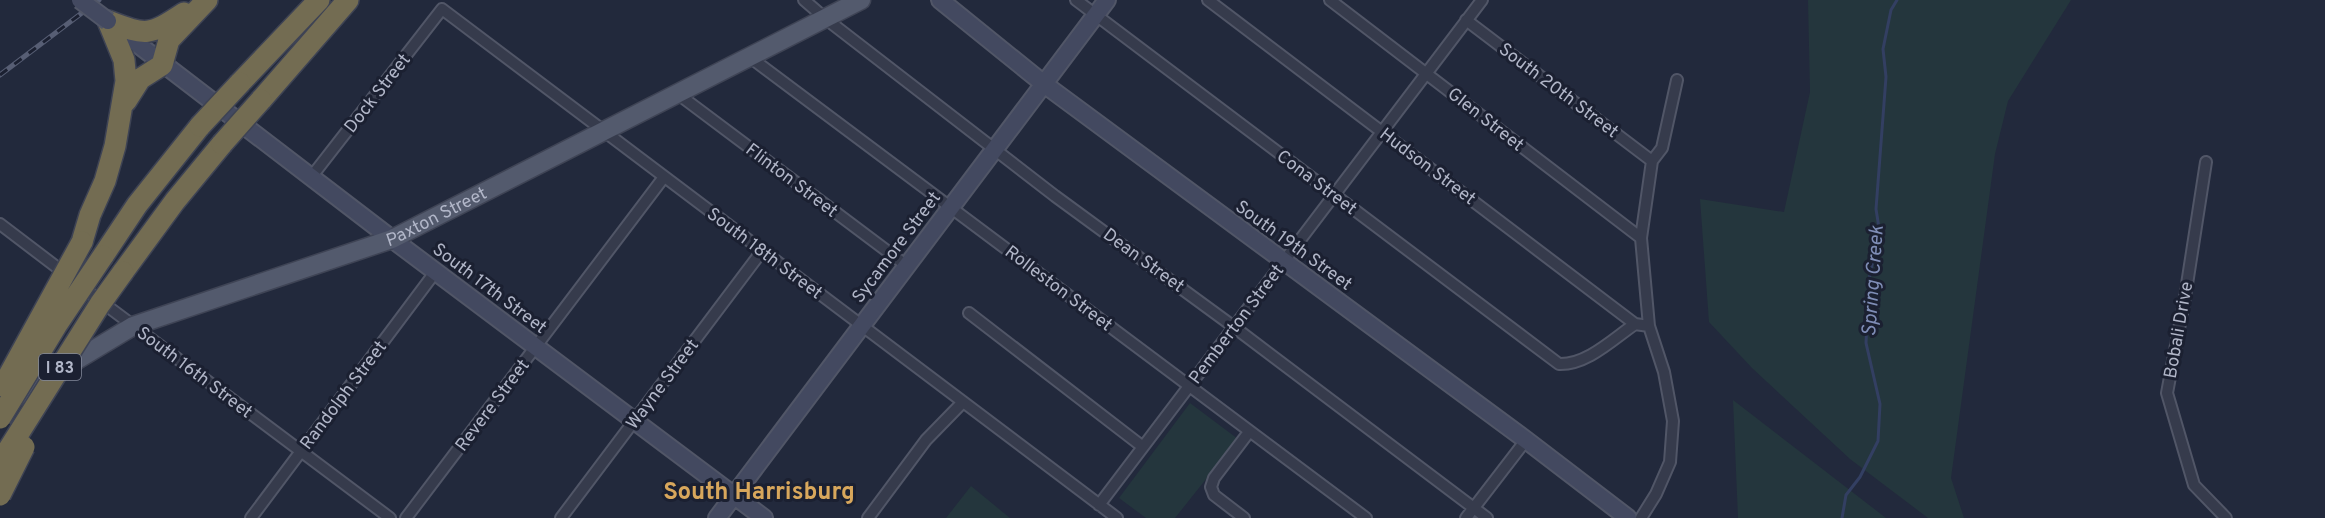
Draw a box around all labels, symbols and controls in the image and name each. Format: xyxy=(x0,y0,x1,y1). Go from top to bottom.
street label: South 20th Street xyxy=(1494,39,1623,144)
street label: Dock Street xyxy=(340,49,416,138)
street label: Glen Street xyxy=(1442,83,1528,157)
street label: Hudson Street xyxy=(1374,123,1480,211)
street label: Flinton Street xyxy=(740,139,842,223)
street label: Cona Street xyxy=(1271,145,1361,221)
street label: Paxton Street xyxy=(383,183,491,253)
street label: Sycamore Street xyxy=(848,188,947,308)
street label: South 19th Street xyxy=(1230,196,1356,296)
street label: South 18th Street xyxy=(702,203,827,305)
street label: Dean Street xyxy=(1098,224,1188,299)
water label: Spring Creek xyxy=(1857,224,1891,338)
street label: South 17th Street xyxy=(427,239,551,340)
street label: Rolleston Street xyxy=(1000,241,1117,337)
street label: Pemberton Street xyxy=(1185,260,1290,390)
street label: Bobali Drive xyxy=(2160,280,2199,381)
street label: South 16th Street xyxy=(132,322,257,424)
street label: Wayne Street xyxy=(622,335,705,435)
street label: Randolph Street xyxy=(296,337,393,455)
road number: I 83 xyxy=(39,354,81,380)
street label: Revere Street xyxy=(451,355,535,457)
district label: South Harrisburg xyxy=(663,478,855,508)

